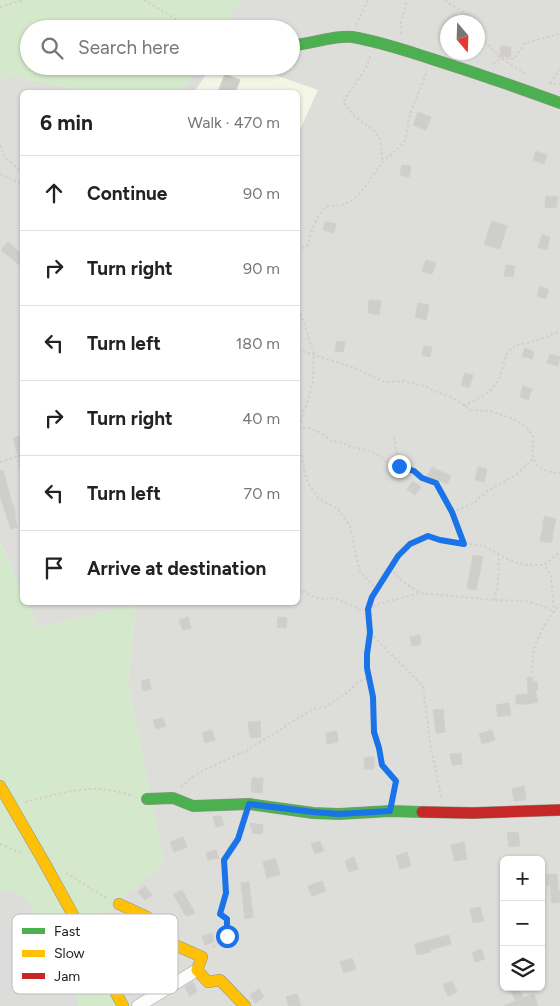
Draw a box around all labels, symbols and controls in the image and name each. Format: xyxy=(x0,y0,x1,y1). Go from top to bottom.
north arrow xyxy=(440,15,485,60)
search box xyxy=(20,20,300,75)
icon: search xyxy=(38,34,66,62)
text: Search here xyxy=(78,36,180,59)
text: 6 min xyxy=(40,110,93,135)
text: Walk · 470 m xyxy=(188,113,280,132)
icon: ahead xyxy=(40,179,68,207)
text: Continue xyxy=(87,182,167,205)
text: 90 m xyxy=(243,184,280,203)
icon: right xyxy=(40,254,68,282)
text: Turn right xyxy=(87,257,173,280)
text: 90 m xyxy=(243,259,280,278)
icon: left xyxy=(40,329,68,357)
text: Turn left xyxy=(87,332,161,355)
text: 180 m xyxy=(236,334,280,353)
icon: right xyxy=(40,404,68,432)
text: Turn right xyxy=(87,407,173,430)
text: 40 m xyxy=(242,409,280,428)
route end xyxy=(388,455,411,478)
icon: left xyxy=(40,479,68,507)
text: Turn left xyxy=(87,482,161,505)
text: 70 m xyxy=(244,484,280,503)
icon: arrive xyxy=(40,554,68,582)
text: Arrive at destination xyxy=(87,557,266,580)
map controls xyxy=(500,856,545,991)
button: + xyxy=(500,856,545,901)
button: − xyxy=(500,901,545,946)
legend xyxy=(12,914,178,994)
text: Fast xyxy=(54,923,80,940)
route start xyxy=(216,925,239,948)
text: Slow xyxy=(54,945,85,962)
button: layers xyxy=(500,946,545,991)
text: Jam xyxy=(54,968,80,985)

